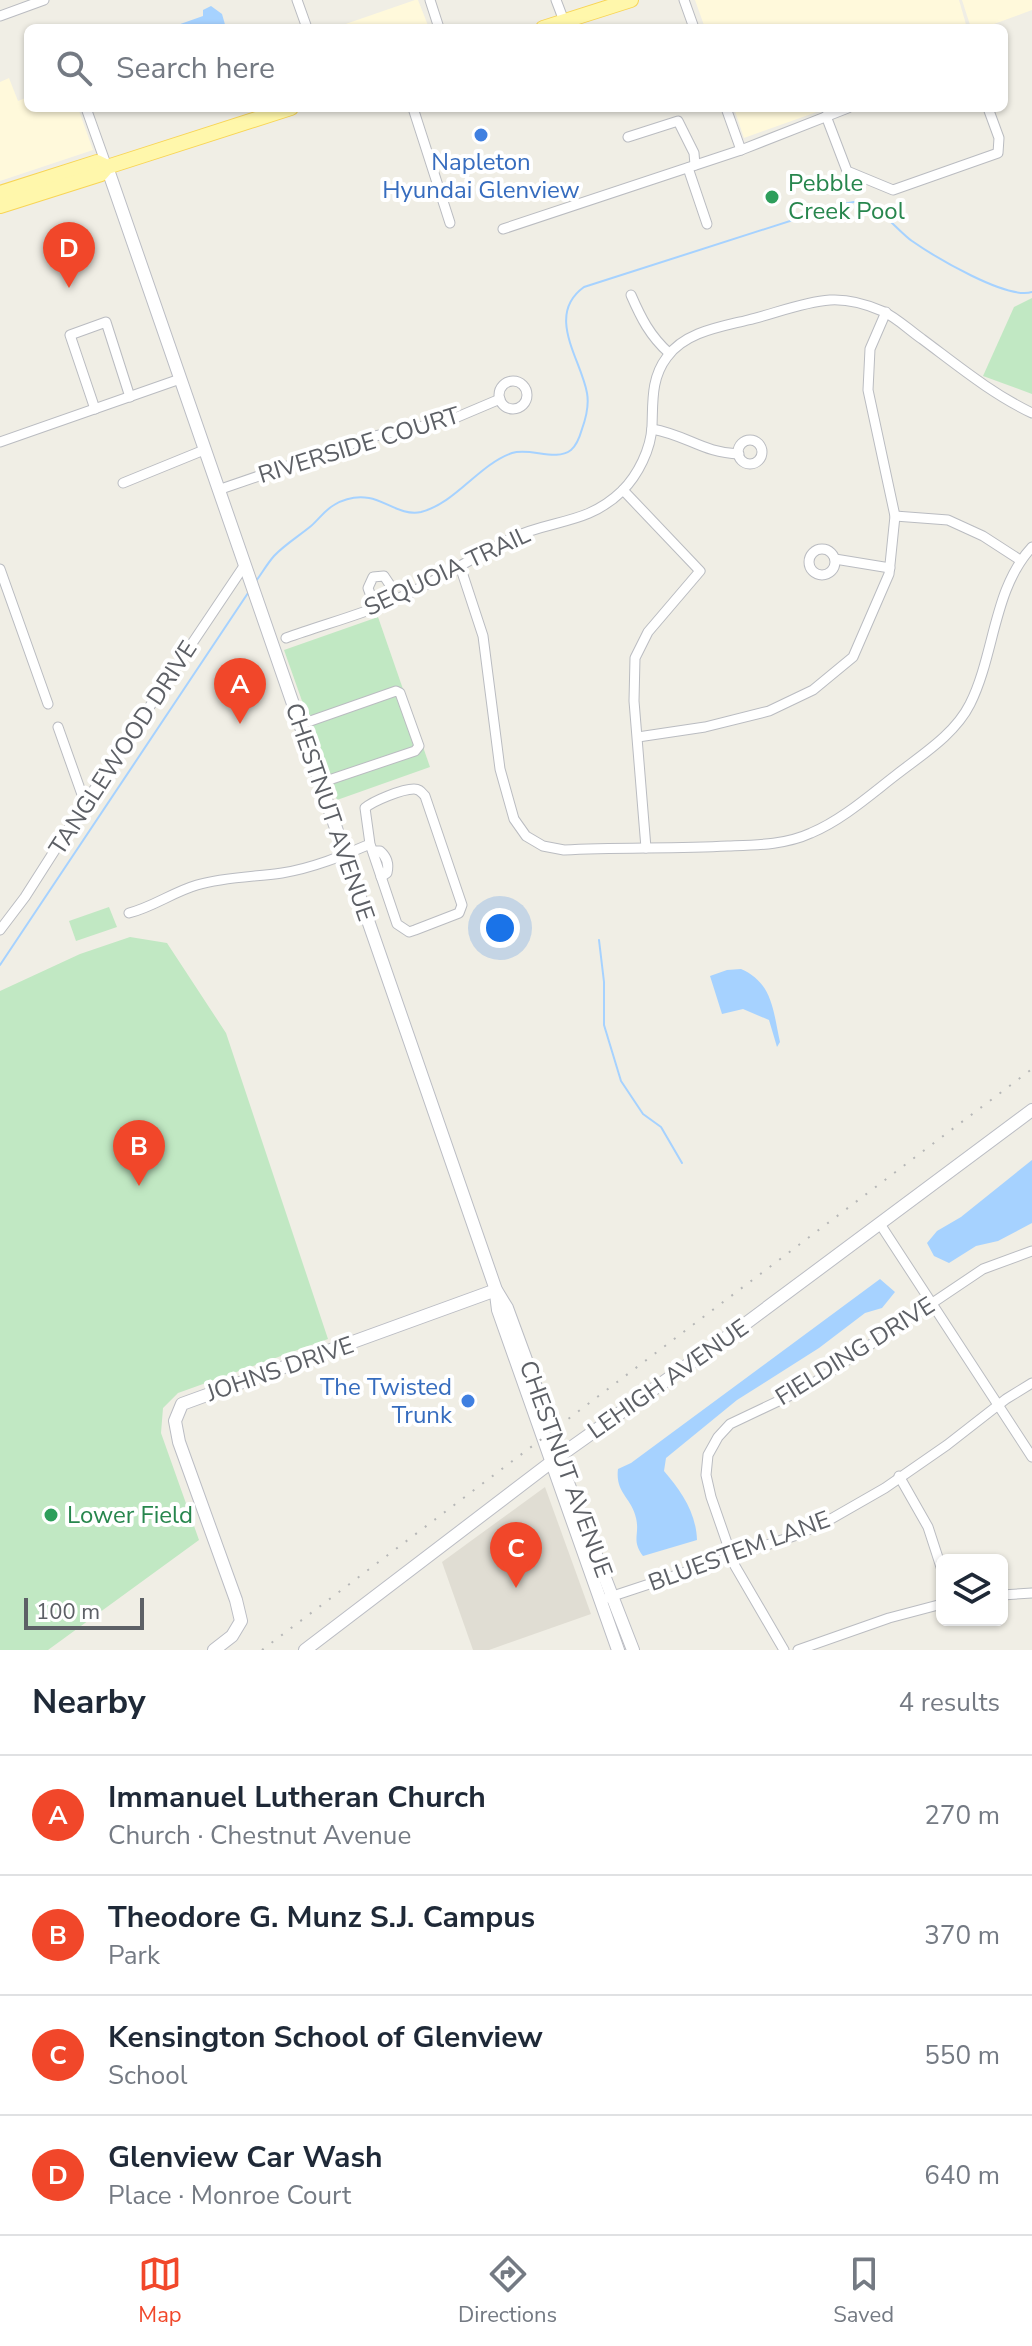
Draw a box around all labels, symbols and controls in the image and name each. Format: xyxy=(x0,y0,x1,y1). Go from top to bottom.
search box xyxy=(24,24,1008,112)
icon: search xyxy=(52,46,96,90)
text: Search here xyxy=(116,48,275,89)
marker: Napleton Hyundai Glenview xyxy=(472,126,490,144)
place label: Napleton Hyundai Glenview xyxy=(382,146,580,206)
place label: Pebble Creek Pool xyxy=(788,167,905,227)
marker: Pebble Creek Pool xyxy=(763,188,781,206)
pin: D xyxy=(43,222,95,288)
street label: RIVERSIDE COURT xyxy=(254,399,464,491)
street label: SEQUOIA TRAIL xyxy=(359,519,535,623)
street label: TANGLEWOOD DRIVE xyxy=(42,635,204,861)
pin: A xyxy=(214,658,266,724)
street label: CHESTNUT AVENUE xyxy=(278,699,382,925)
your location xyxy=(480,908,520,948)
pin: B xyxy=(113,1120,165,1186)
street label: FIELDING DRIVE xyxy=(769,1289,941,1413)
street label: LEHIGH AVENUE xyxy=(581,1312,755,1446)
street label: JOHNS DRIVE xyxy=(201,1329,358,1409)
street label: CHESTNUT AVENUE xyxy=(513,1357,619,1581)
place label: The Twisted Trunk xyxy=(320,1371,453,1431)
marker: The Twisted Trunk xyxy=(459,1392,477,1410)
place label: Lower Field xyxy=(67,1499,193,1531)
street label: BLUESTEM LANE xyxy=(644,1503,834,1599)
marker: Lower Field xyxy=(42,1506,60,1524)
pin: C xyxy=(490,1522,542,1588)
map controls xyxy=(936,1554,1008,1626)
button: layers xyxy=(936,1554,1008,1626)
scale bar xyxy=(24,1594,144,1630)
text: 100 m xyxy=(36,1597,100,1627)
text: Nearby xyxy=(32,1679,146,1725)
text: 4 results xyxy=(899,1685,1000,1720)
text: Immanuel Lutheran Church xyxy=(108,1777,486,1818)
text: A xyxy=(48,1798,68,1833)
text: 270 m xyxy=(924,1798,1000,1833)
text: Church · Chestnut Avenue xyxy=(108,1818,411,1853)
text: Theodore G. Munz S.J. Campus xyxy=(108,1897,535,1938)
text: B xyxy=(49,1918,67,1953)
text: 370 m xyxy=(924,1918,1000,1953)
text: Park xyxy=(108,1938,160,1973)
text: Kensington School of Glenview xyxy=(108,2017,543,2058)
text: C xyxy=(49,2038,67,2073)
text: 550 m xyxy=(924,2038,1000,2073)
text: School xyxy=(108,2058,187,2093)
text: Glenview Car Wash xyxy=(108,2137,383,2178)
text: D xyxy=(48,2158,68,2193)
text: 640 m xyxy=(924,2158,1000,2193)
text: Place · Monroe Court xyxy=(108,2178,351,2213)
tab: Map xyxy=(138,2252,182,2330)
tab: Directions xyxy=(458,2252,557,2330)
tab: Saved xyxy=(833,2252,894,2330)

